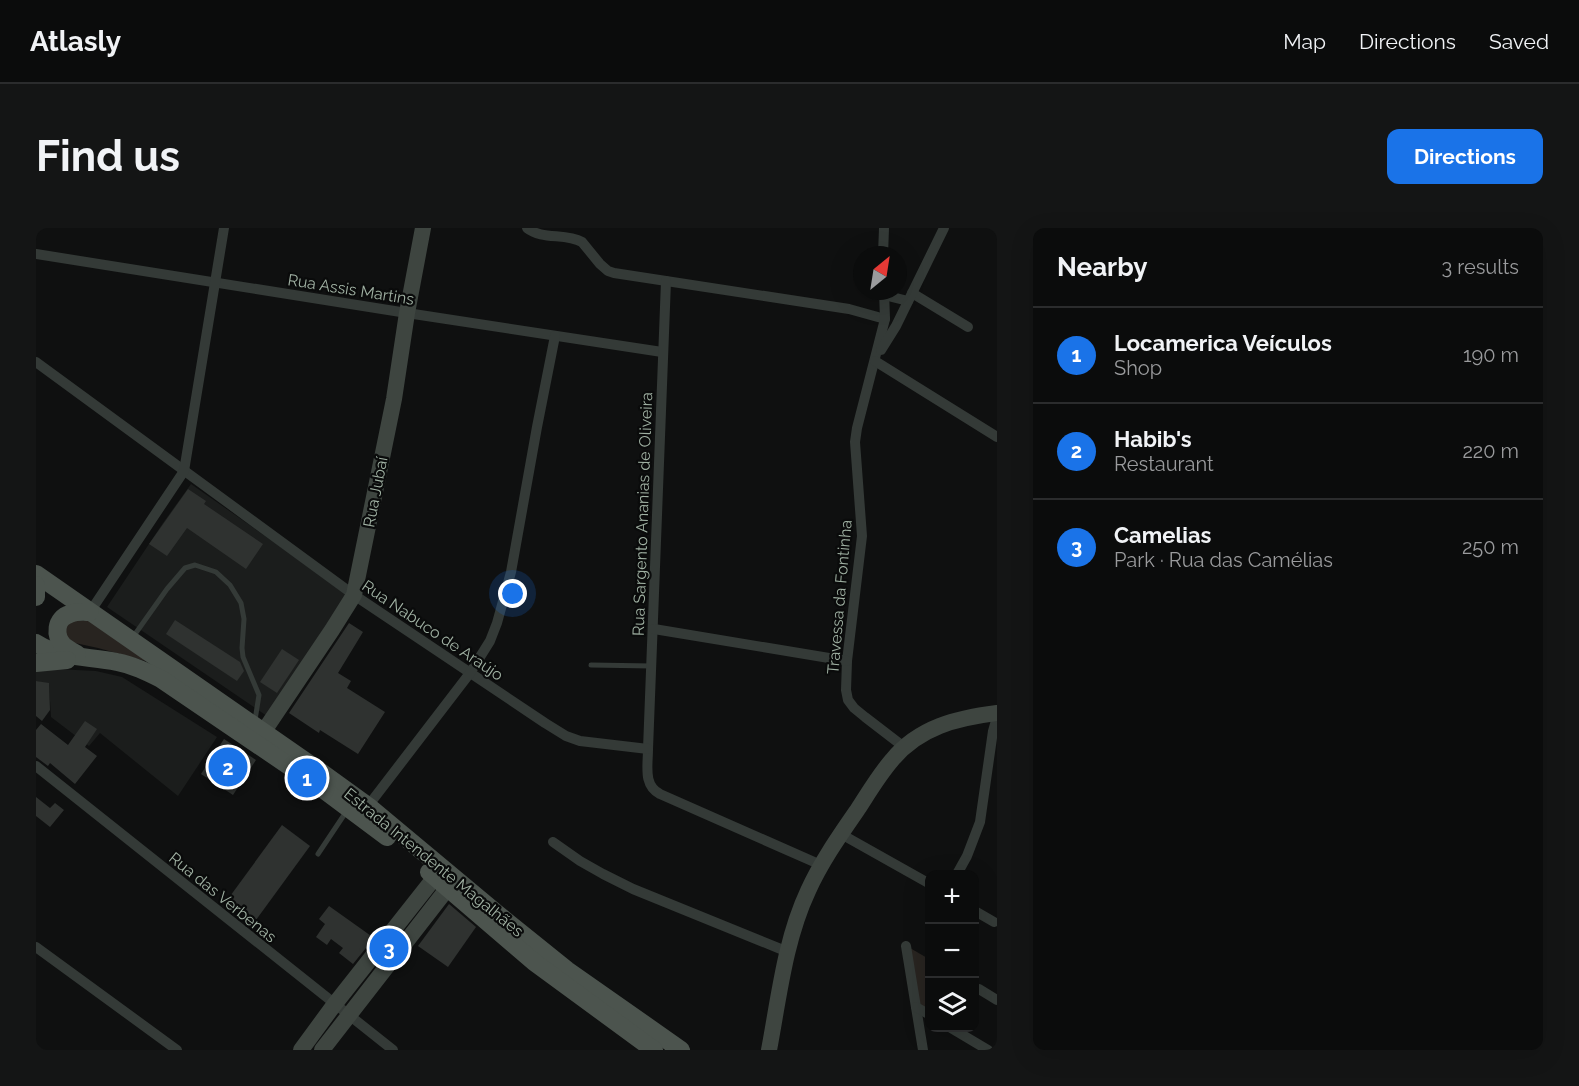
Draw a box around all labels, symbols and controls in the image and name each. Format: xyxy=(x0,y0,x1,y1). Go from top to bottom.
text: Atlasly xyxy=(30,25,121,58)
text: Map xyxy=(1283,29,1326,54)
text: Directions xyxy=(1359,29,1456,54)
text: Saved xyxy=(1489,29,1549,54)
button: Directions xyxy=(1387,129,1543,184)
text: Find us xyxy=(36,132,180,181)
north arrow xyxy=(853,246,907,300)
text: Nearby xyxy=(1057,252,1147,282)
text: 3 results xyxy=(1441,255,1519,279)
street label: Rua Assis Martins xyxy=(286,270,416,309)
text: Locamerica Veículos xyxy=(1114,330,1332,356)
text: 1 xyxy=(1072,343,1081,367)
text: 190 m xyxy=(1463,343,1519,367)
text: Shop xyxy=(1114,356,1162,380)
street label: Rua Sargento Ananias de Oliveira xyxy=(629,392,656,636)
text: Habib's xyxy=(1114,426,1192,452)
text: 2 xyxy=(1071,439,1082,463)
text: 220 m xyxy=(1462,439,1519,463)
text: Restaurant xyxy=(1114,452,1214,476)
street label: Rua Jubaí xyxy=(359,455,392,529)
street label: Travessa da Fontinha xyxy=(823,519,856,675)
text: Camelias xyxy=(1114,522,1211,548)
text: 3 xyxy=(1071,535,1082,559)
text: 250 m xyxy=(1462,535,1519,559)
text: Park · Rua das Camélias xyxy=(1114,548,1333,572)
street label: Rua Nabuco de Araújo xyxy=(359,576,507,685)
your location xyxy=(498,579,527,608)
pin: 2 xyxy=(208,744,248,790)
pin: 1 xyxy=(288,756,326,800)
street label: Estrada Intendente Magalhães xyxy=(340,784,527,941)
street label: Rua das Verbenas xyxy=(165,848,280,947)
map controls xyxy=(925,870,979,1032)
button: + xyxy=(925,870,979,924)
button: − xyxy=(925,924,979,978)
pin: 3 xyxy=(370,926,408,970)
button: layers xyxy=(925,978,979,1032)

